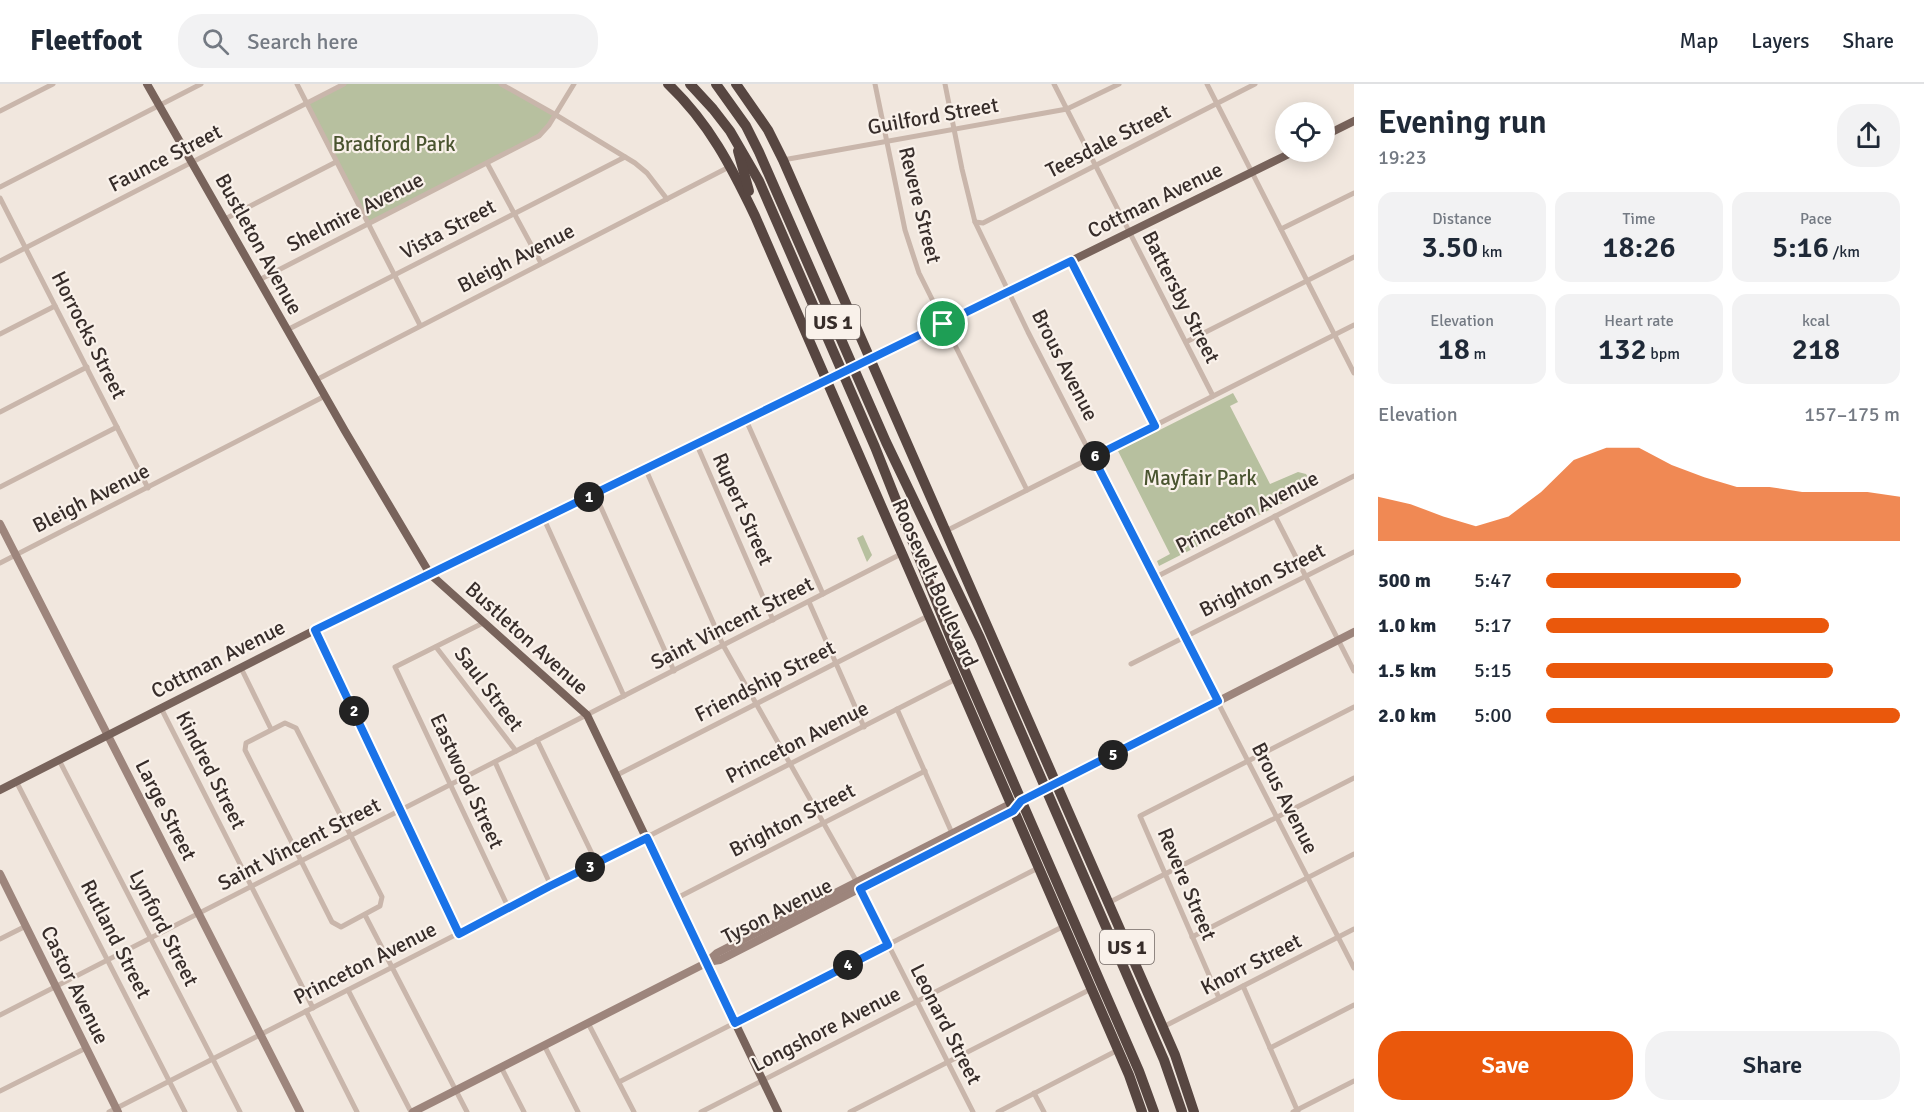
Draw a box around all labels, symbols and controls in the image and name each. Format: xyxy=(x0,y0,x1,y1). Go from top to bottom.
search box xyxy=(178,14,598,68)
text: Fleetfoot xyxy=(30,24,142,58)
icon: search xyxy=(199,25,232,58)
text: Search here xyxy=(247,28,358,55)
text: Map xyxy=(1680,28,1718,54)
text: Layers xyxy=(1751,28,1809,54)
text: Share xyxy=(1842,28,1894,54)
street label: Guilford Street xyxy=(866,92,1000,140)
street label: Teesdale Street xyxy=(1041,98,1175,184)
map controls xyxy=(1275,102,1335,162)
button: locate xyxy=(1275,102,1335,162)
text: Evening run xyxy=(1378,102,1547,143)
button: share xyxy=(1837,104,1900,167)
street label: Faunce Street xyxy=(104,118,226,198)
park label: Bradford Park xyxy=(332,131,456,157)
street label: Revere Street xyxy=(893,144,947,266)
text: 19:23 xyxy=(1378,145,1427,170)
street label: Cottman Avenue xyxy=(1083,156,1227,244)
street label: Shelmire Avenue xyxy=(282,166,428,258)
street label: Bustleton Avenue xyxy=(210,169,308,319)
street label: Vista Street xyxy=(396,193,500,265)
text: Distance xyxy=(1432,209,1492,229)
text: Time xyxy=(1623,209,1655,229)
text: Pace xyxy=(1800,209,1832,229)
street label: Bleigh Avenue xyxy=(453,217,579,299)
street label: Battersby Street xyxy=(1136,226,1226,368)
text: 3.50 xyxy=(1421,229,1478,266)
text: 18:26 xyxy=(1602,229,1676,266)
text: 5:16 xyxy=(1772,229,1829,266)
text: km xyxy=(1478,242,1503,262)
text: /km xyxy=(1829,242,1860,262)
street label: Horrocks Street xyxy=(46,267,132,403)
pin xyxy=(917,298,968,349)
road number: US 1 xyxy=(806,305,860,339)
street label: Brous Avenue xyxy=(1026,305,1104,425)
icon: arrive xyxy=(926,307,959,340)
text: Elevation xyxy=(1430,311,1494,331)
text: Heart rate xyxy=(1604,311,1674,331)
text: kcal xyxy=(1802,311,1830,331)
text: 18 xyxy=(1438,331,1470,368)
text: 132 xyxy=(1598,331,1647,368)
text: 218 xyxy=(1792,331,1840,368)
text: m xyxy=(1470,344,1486,364)
text: bpm xyxy=(1647,344,1680,364)
text: Elevation xyxy=(1378,402,1458,427)
text: 157–175 m xyxy=(1804,402,1900,427)
pin: 6 xyxy=(1080,441,1110,471)
text: 6 xyxy=(1091,446,1099,466)
street label: Rupert Street xyxy=(707,449,779,569)
street label: Bleigh Avenue xyxy=(28,457,154,539)
park label: Mayfair Park xyxy=(1143,465,1257,491)
street label: Princeton Avenue xyxy=(1171,465,1323,559)
pin: 1 xyxy=(574,482,604,512)
text: 1 xyxy=(585,487,593,507)
street label: Roosevelt Boulevard xyxy=(886,495,984,671)
street label: Brighton Street xyxy=(1195,537,1329,623)
text: 500 m xyxy=(1378,568,1431,593)
text: 5:47 xyxy=(1474,568,1512,593)
street label: Saint Vincent Street xyxy=(646,571,818,675)
street label: Bustleton Avenue xyxy=(460,576,594,700)
text: 1.0 km xyxy=(1378,613,1436,638)
text: 5:17 xyxy=(1474,613,1512,638)
street label: Cottman Avenue xyxy=(147,614,289,704)
street label: Friendship Street xyxy=(690,634,840,728)
street label: Saul Street xyxy=(449,642,529,736)
text: 1.5 km xyxy=(1378,658,1436,683)
text: 5:15 xyxy=(1474,658,1512,683)
street label: Princeton Avenue xyxy=(721,695,873,789)
pin: 2 xyxy=(339,696,369,726)
text: 2 xyxy=(350,701,358,721)
text: 2.0 km xyxy=(1378,703,1436,728)
text: 5:00 xyxy=(1474,703,1512,728)
street label: Kindred Street xyxy=(170,707,252,833)
street label: Eastwood Street xyxy=(424,709,510,853)
street label: Brous Avenue xyxy=(1246,738,1324,858)
pin: 5 xyxy=(1098,740,1128,770)
text: 5 xyxy=(1109,745,1117,765)
street label: Large Street xyxy=(129,755,203,865)
street label: Brighton Street xyxy=(725,777,859,863)
street label: Saint Vincent Street xyxy=(213,792,385,896)
street label: Revere Street xyxy=(1152,824,1222,944)
pin: 3 xyxy=(575,852,605,882)
text: 3 xyxy=(586,857,594,877)
street label: Lynford Street xyxy=(124,866,204,990)
street label: Tyson Avenue xyxy=(717,872,837,950)
street label: Rutland Street xyxy=(75,875,157,1003)
street label: Princeton Avenue xyxy=(289,916,441,1010)
street label: Castor Avenue xyxy=(35,922,115,1048)
street label: Knorr Street xyxy=(1196,928,1306,1000)
road number: US 1 xyxy=(1100,930,1154,964)
pin: 4 xyxy=(833,950,863,980)
text: 4 xyxy=(844,955,852,975)
street label: Leonard Street xyxy=(904,959,988,1089)
street label: Longshore Avenue xyxy=(747,980,905,1078)
button: Save xyxy=(1378,1031,1633,1100)
button: Share xyxy=(1645,1031,1900,1100)

